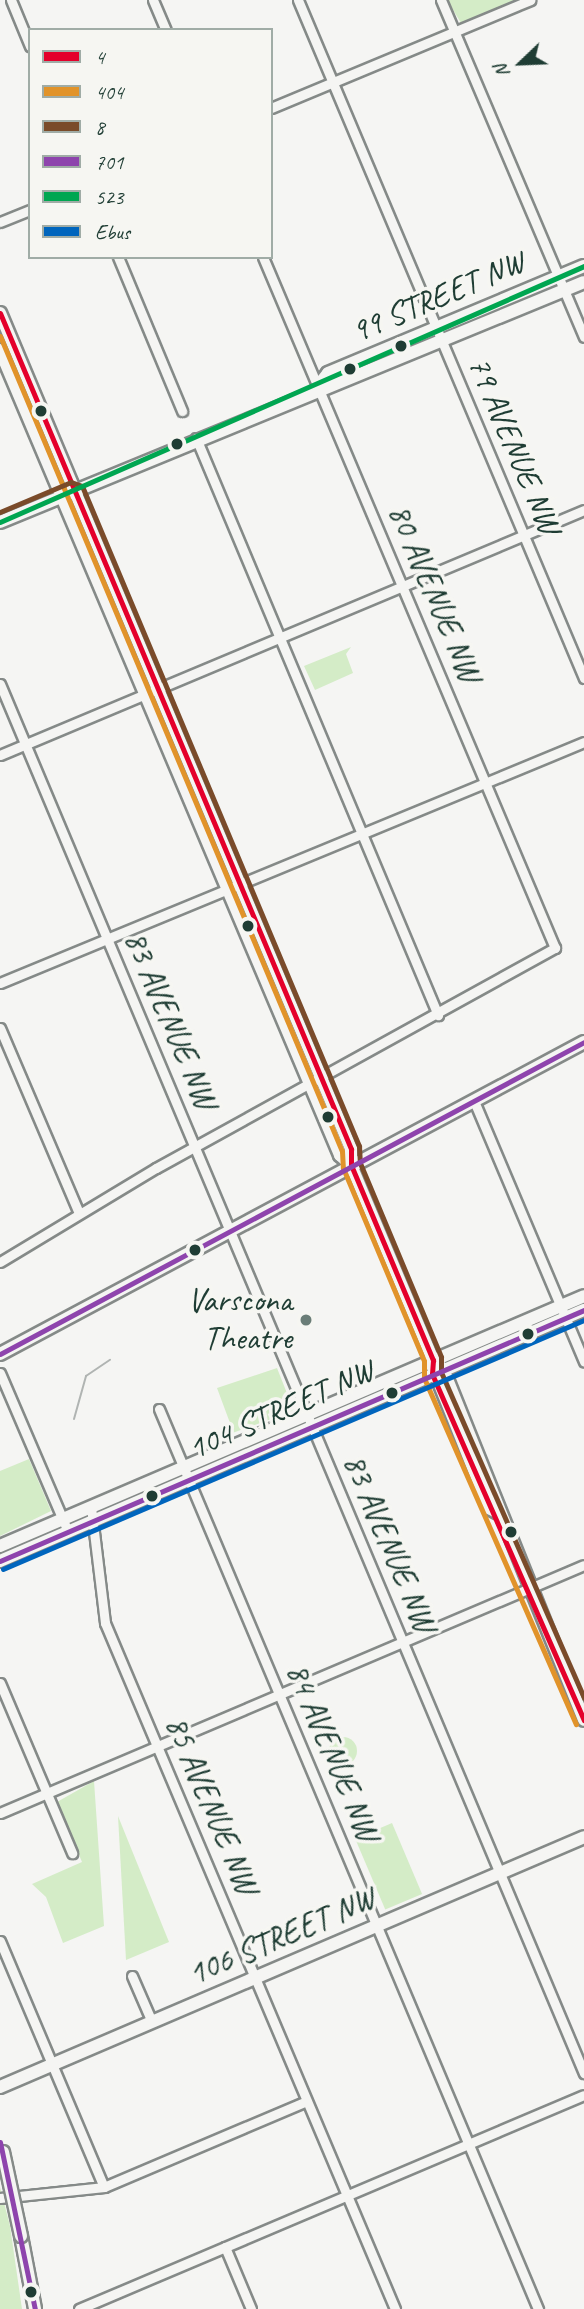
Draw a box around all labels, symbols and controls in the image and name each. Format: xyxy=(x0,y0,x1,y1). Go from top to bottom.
legend xyxy=(28,28,273,259)
north arrow xyxy=(486,28,556,98)
text: 4 xyxy=(95,44,104,70)
text: N xyxy=(488,61,515,81)
text: 404 xyxy=(95,79,123,105)
text: 8 xyxy=(95,114,104,140)
text: 701 xyxy=(95,149,123,175)
text: 523 xyxy=(95,184,123,210)
text: Ebus xyxy=(95,219,130,245)
street label: 99 STREET NW xyxy=(344,242,532,352)
unlabelled marker xyxy=(394,339,408,353)
street label: 79 AVENUE NW xyxy=(459,350,569,540)
unlabelled marker xyxy=(343,362,357,376)
unlabelled marker xyxy=(34,404,48,418)
unlabelled marker xyxy=(170,437,184,451)
street label: 80 AVENUE NW xyxy=(379,498,489,688)
unlabelled marker xyxy=(241,919,255,933)
street label: 83 AVENUE NW xyxy=(115,925,225,1115)
unlabelled marker xyxy=(321,1110,335,1124)
unlabelled marker xyxy=(188,1243,202,1257)
place label: Varscona Theatre xyxy=(188,1281,292,1359)
marker: Varscona Theatre xyxy=(298,1312,314,1328)
unlabelled marker xyxy=(521,1327,535,1341)
street label: 104 STREET NW xyxy=(181,1351,381,1469)
unlabelled marker xyxy=(385,1386,399,1400)
street label: 83 AVENUE NW xyxy=(334,1448,444,1638)
unlabelled marker xyxy=(145,1489,159,1503)
unlabelled marker xyxy=(504,1525,518,1539)
street label: 84 AVENUE NW xyxy=(277,1657,387,1847)
street label: 85 AVENUE NW xyxy=(156,1710,266,1900)
street label: 106 STREET NW xyxy=(182,1879,382,1995)
unlabelled marker xyxy=(24,2285,38,2299)

